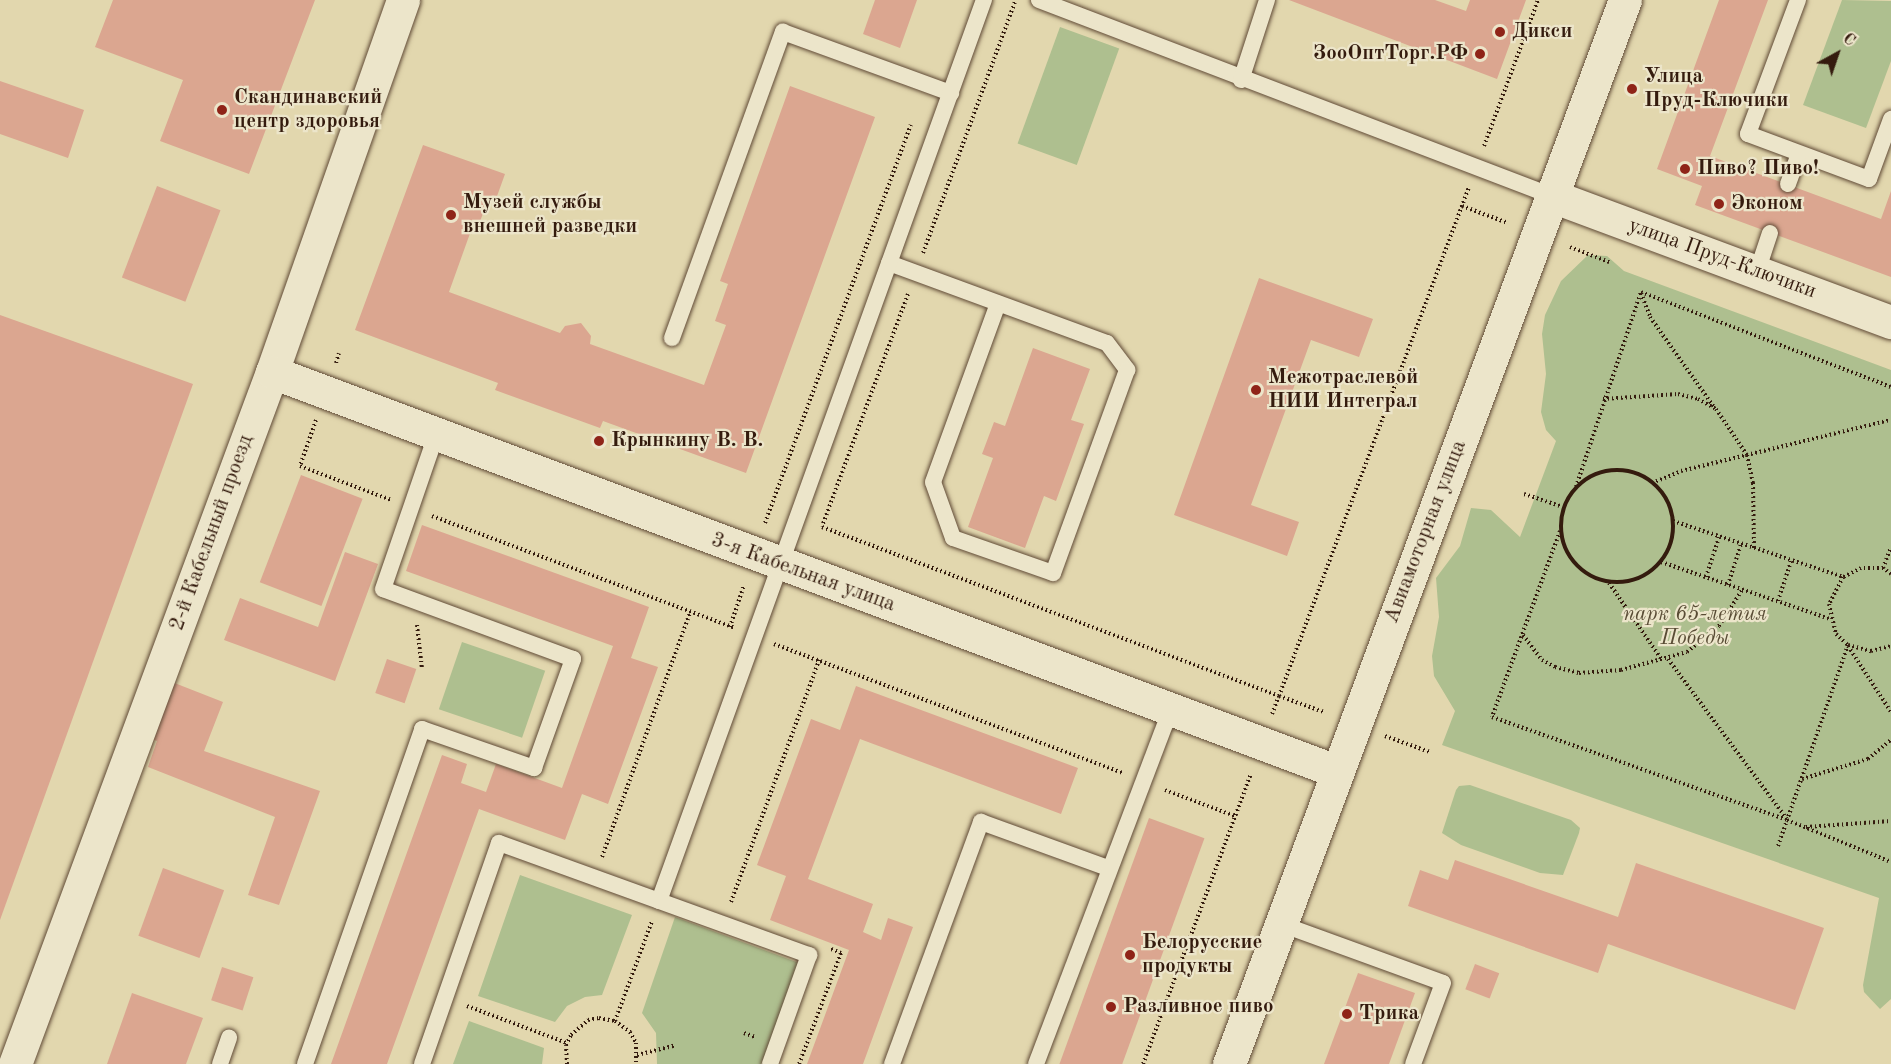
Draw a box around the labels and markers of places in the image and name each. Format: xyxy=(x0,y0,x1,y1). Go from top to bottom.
place label: Дикси xyxy=(1512,19,1572,45)
marker: Дикси xyxy=(1493,25,1507,39)
place label: ЗооОптТорг.РФ xyxy=(1313,41,1468,67)
marker: ЗооОптТорг.РФ xyxy=(1473,47,1487,61)
place label: Улица Пруд-Ключики xyxy=(1644,64,1789,114)
marker: Улица Пруд-Ключики xyxy=(1625,82,1639,96)
place label: Скандинавский центр здоровья xyxy=(234,85,382,135)
marker: Скандинавский центр здоровья xyxy=(215,103,229,117)
place label: Пиво? Пиво! xyxy=(1697,156,1819,182)
marker: Пиво? Пиво! xyxy=(1678,162,1692,176)
place label: Музей службы внешней разведки xyxy=(463,190,637,240)
place label: Эконом xyxy=(1731,191,1803,217)
marker: Эконом xyxy=(1712,197,1726,211)
marker: Музей службы внешней разведки xyxy=(444,208,458,222)
place label: Межотраслевой НИИ Интеграл xyxy=(1268,365,1418,415)
marker: Межотраслевой НИИ Интеграл xyxy=(1249,383,1263,397)
place label: Крынкину В. В. xyxy=(611,428,763,454)
marker: Крынкину В. В. xyxy=(592,434,606,448)
place label: Белорусские продукты xyxy=(1142,930,1262,980)
marker: Белорусские продукты xyxy=(1123,948,1137,962)
place label: Разливное пиво xyxy=(1123,994,1273,1020)
marker: Разливное пиво xyxy=(1104,1000,1118,1014)
place label: Трика xyxy=(1359,1001,1419,1027)
marker: Трика xyxy=(1340,1007,1354,1021)

